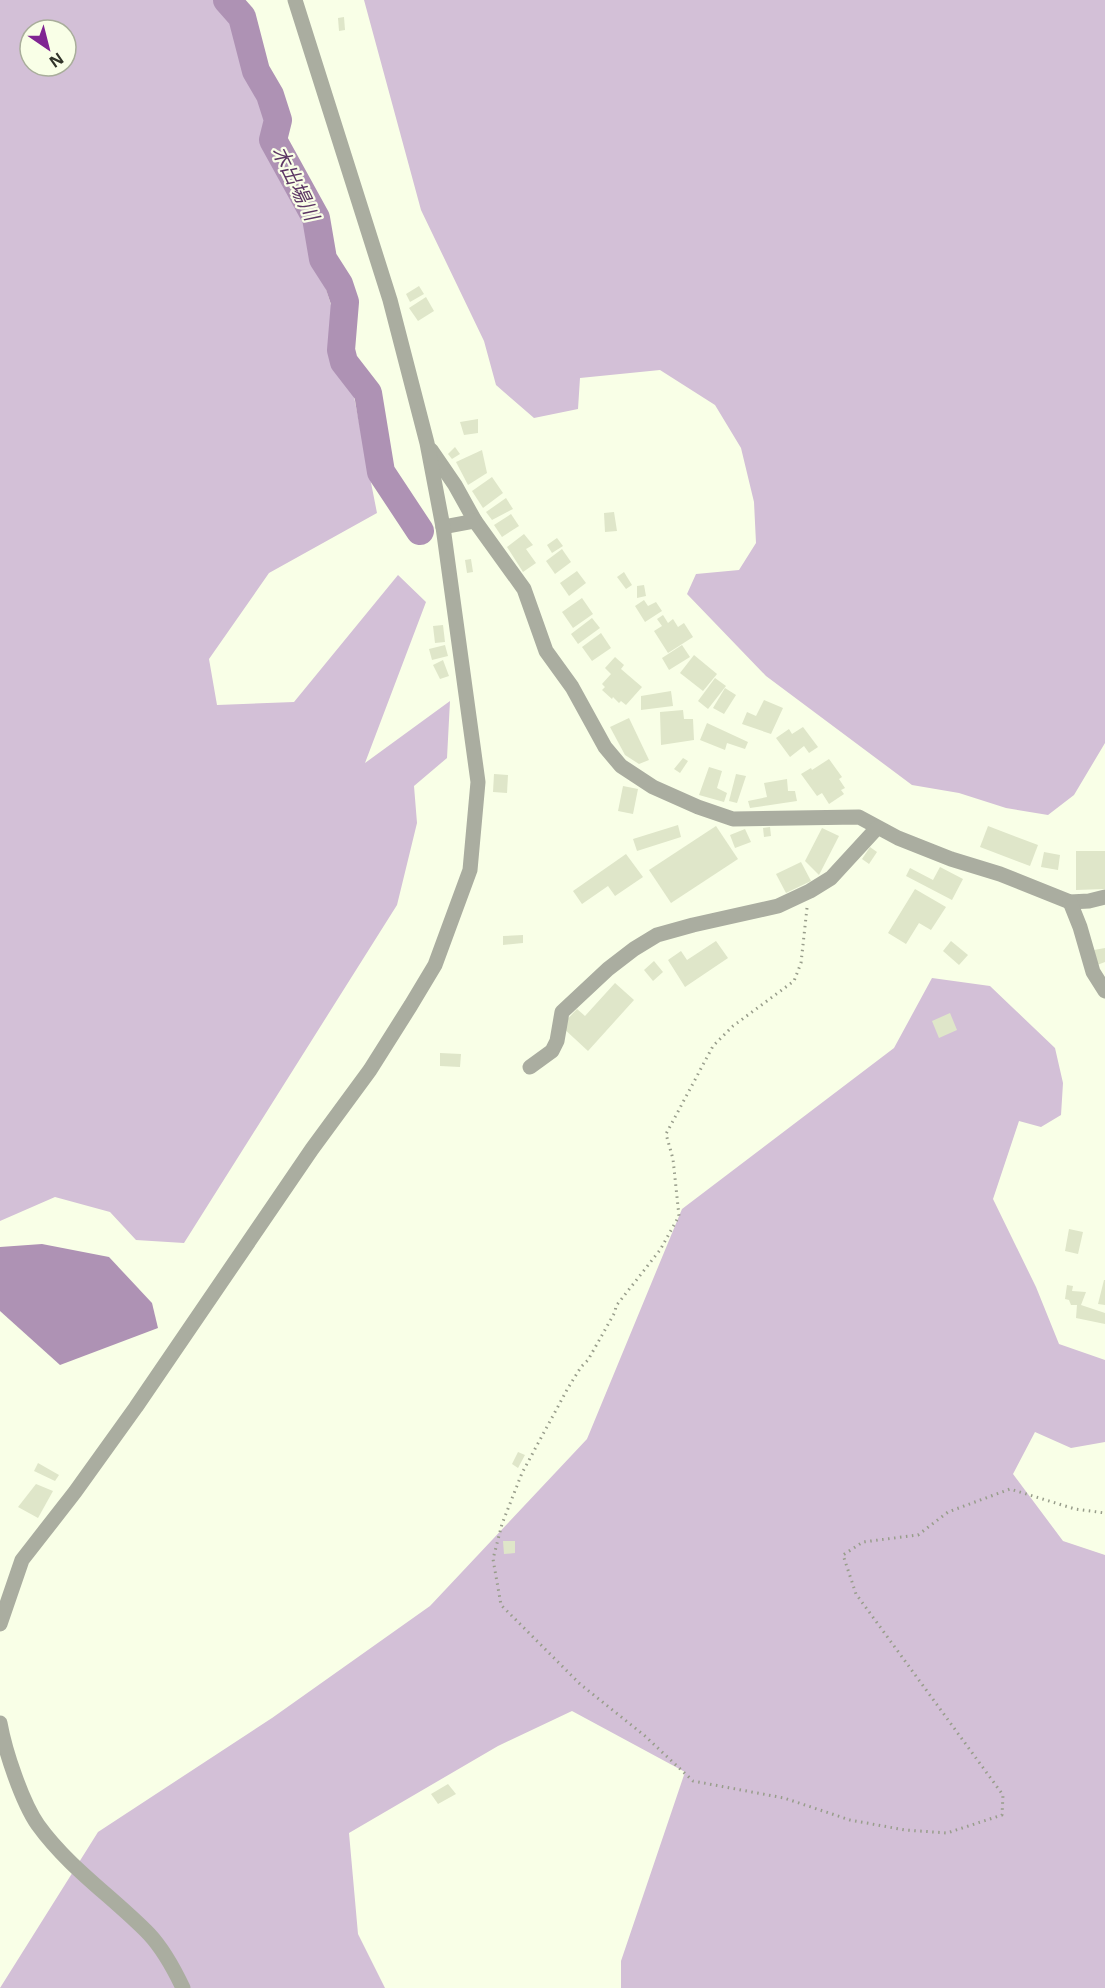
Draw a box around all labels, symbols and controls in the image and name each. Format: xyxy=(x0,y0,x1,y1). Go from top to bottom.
north arrow xyxy=(18,18,78,78)
text: N xyxy=(45,48,68,73)
water label: 木出場川 xyxy=(266,141,327,227)

